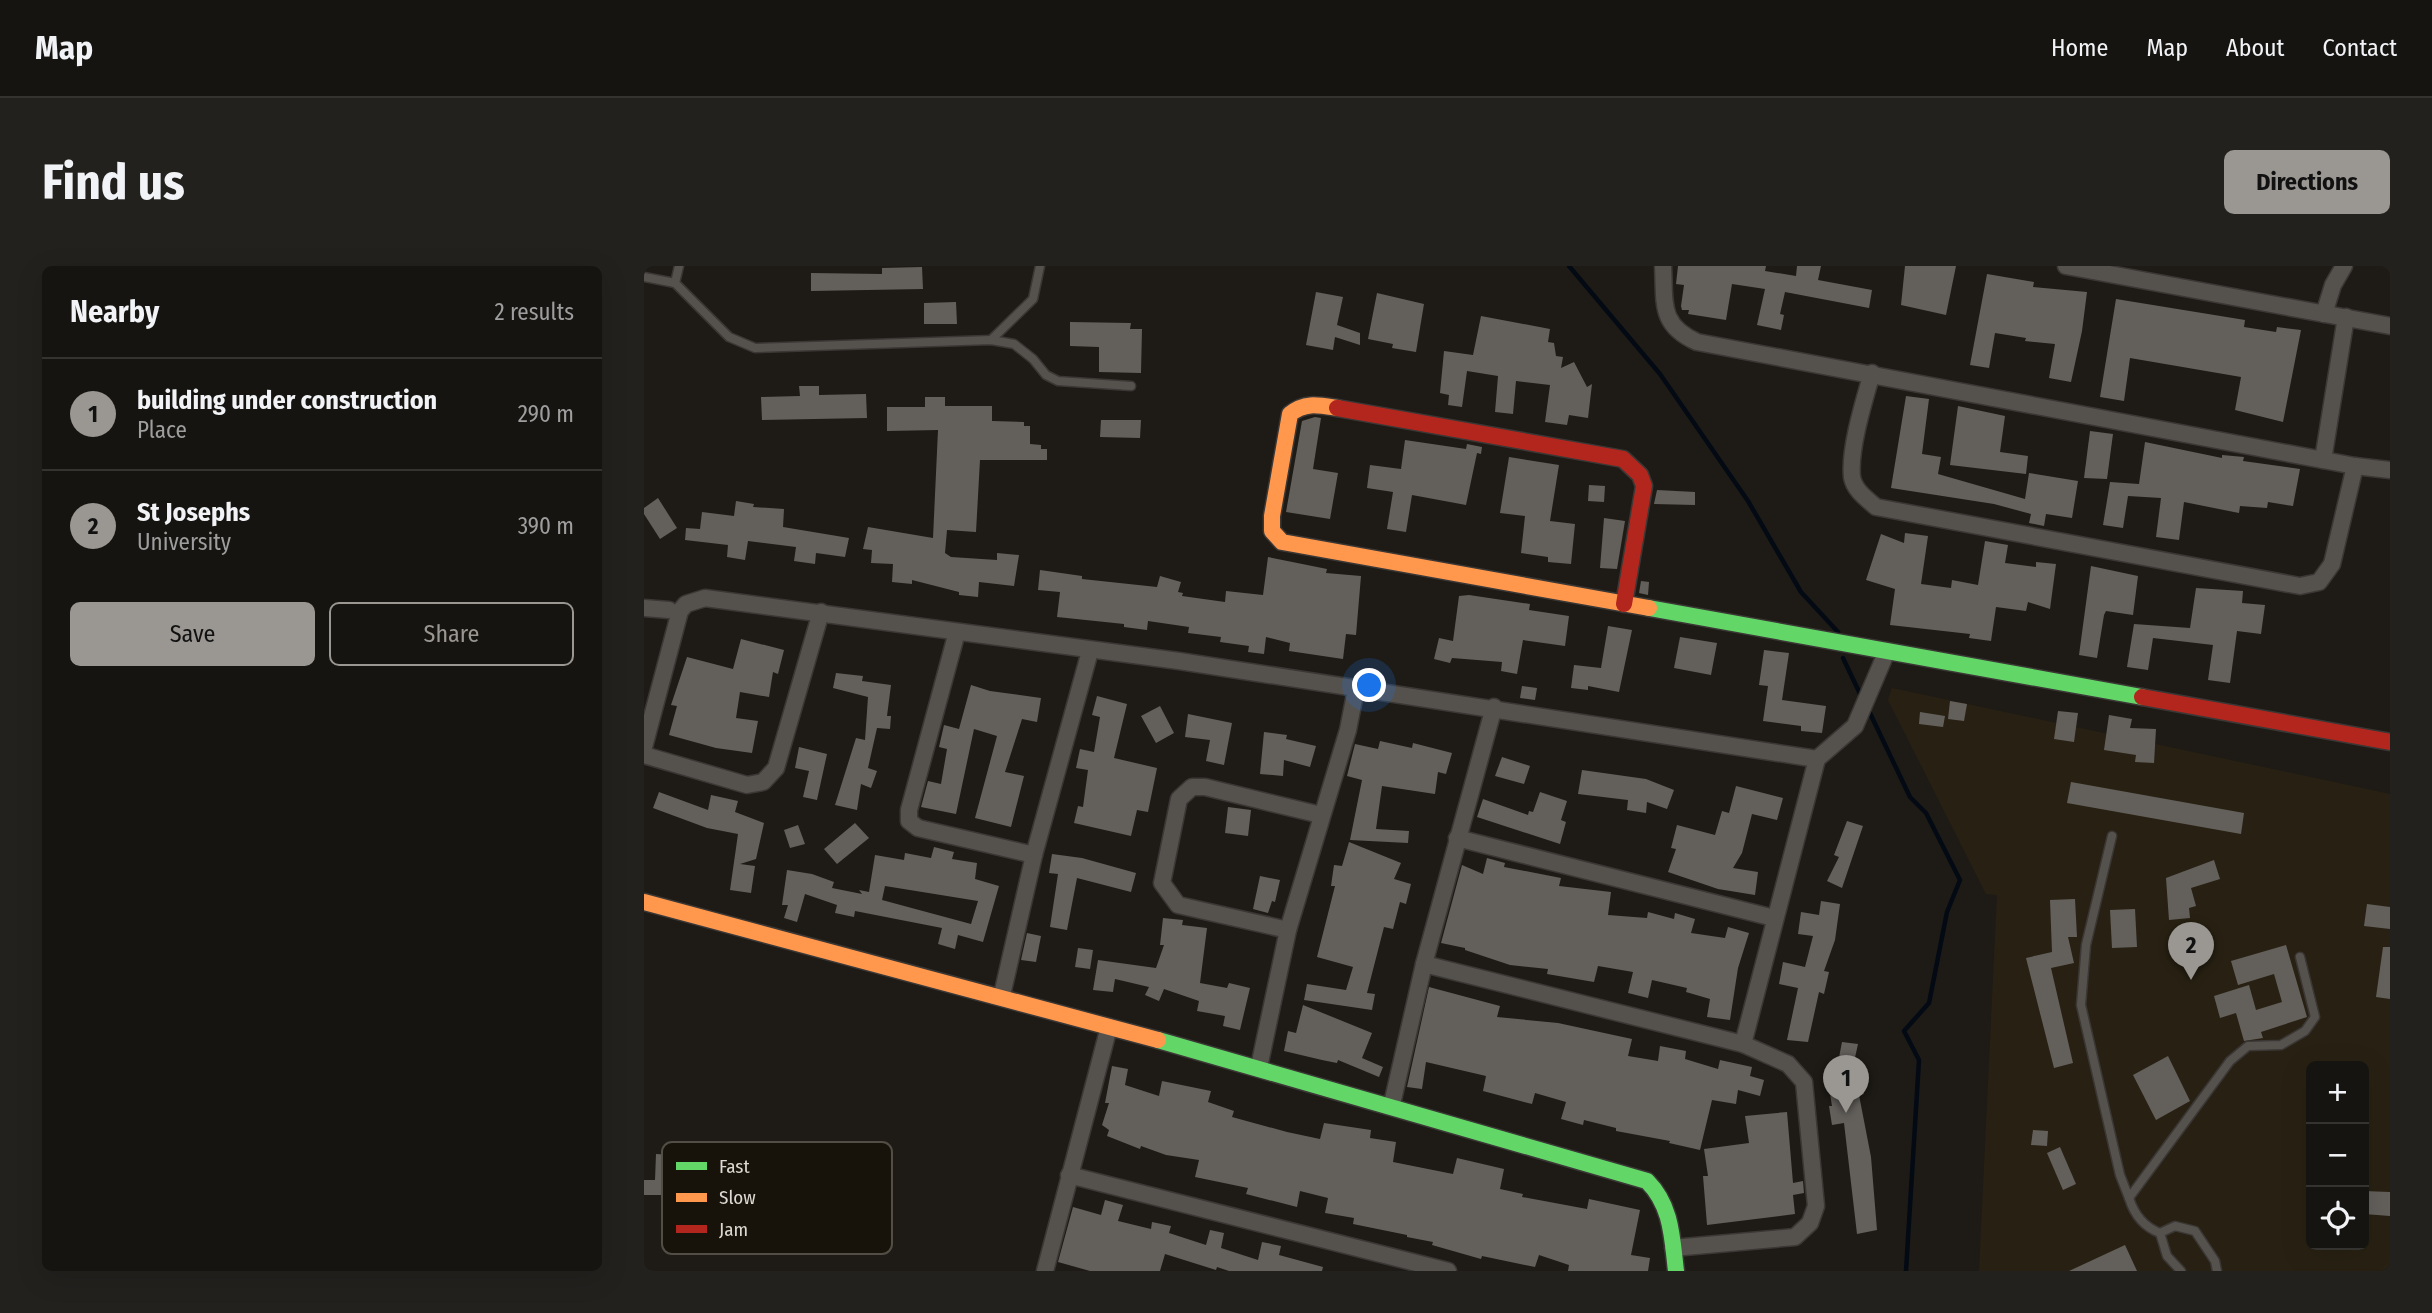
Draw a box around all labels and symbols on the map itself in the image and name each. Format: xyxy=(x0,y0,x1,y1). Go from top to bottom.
your location xyxy=(1352,668,1386,702)
pin: 2 xyxy=(2168,922,2214,980)
pin: 1 xyxy=(1823,1055,1869,1113)
legend xyxy=(662,1142,892,1254)
text: Fast xyxy=(719,1155,750,1178)
text: Slow xyxy=(719,1186,756,1209)
text: Jam xyxy=(719,1218,748,1241)

